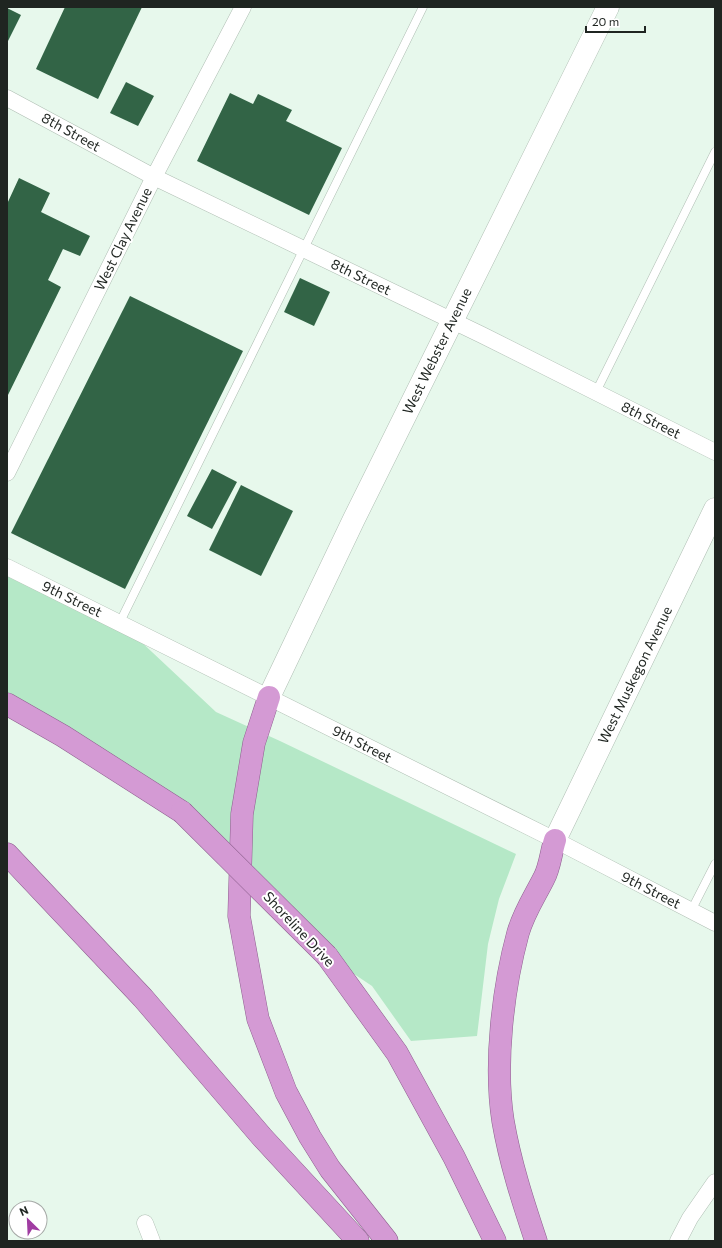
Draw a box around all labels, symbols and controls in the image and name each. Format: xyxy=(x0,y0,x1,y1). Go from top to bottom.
scale bar xyxy=(586,8,645,34)
text: 20 m xyxy=(592,14,619,28)
street label: 8th Street xyxy=(39,108,104,155)
street label: West Clay Avenue xyxy=(90,185,155,293)
street label: 8th Street xyxy=(328,255,394,298)
street label: West Webster Avenue xyxy=(399,285,475,417)
street label: 8th Street xyxy=(619,397,684,442)
street label: 9th Street xyxy=(39,577,105,620)
street label: West Muskegon Avenue xyxy=(594,603,675,746)
street label: 9th Street xyxy=(330,721,395,766)
street label: 9th Street xyxy=(619,867,684,912)
street label: Shoreline Drive xyxy=(260,888,338,970)
north arrow xyxy=(8,1200,48,1240)
text: N xyxy=(17,1203,30,1218)

